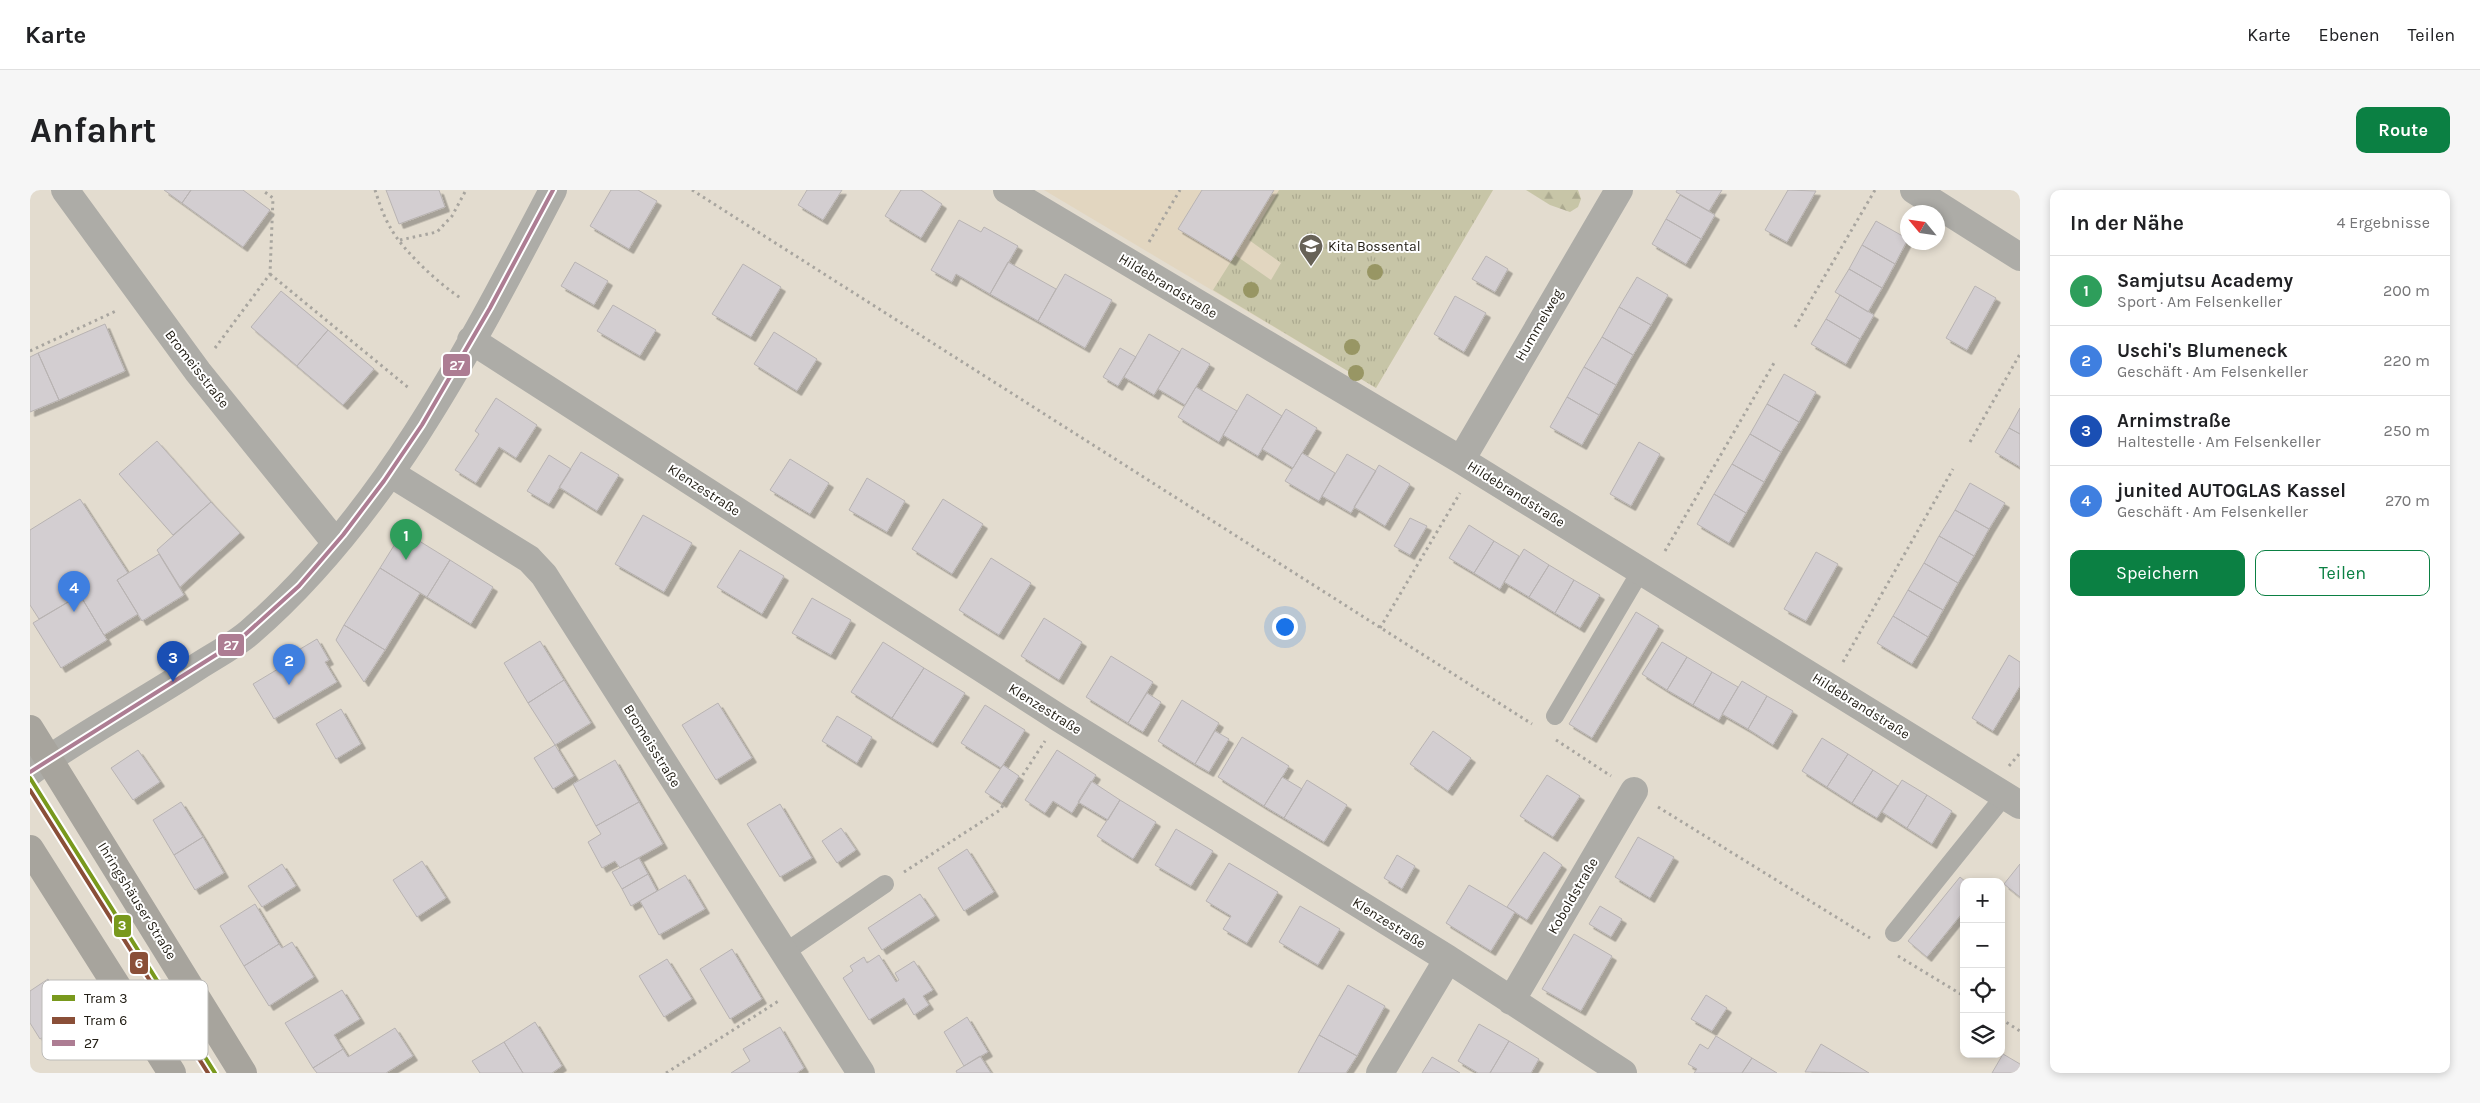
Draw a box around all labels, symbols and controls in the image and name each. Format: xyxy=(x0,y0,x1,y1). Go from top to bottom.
text: Karte xyxy=(25,21,86,49)
text: Karte xyxy=(2247,24,2291,46)
text: Ebenen xyxy=(2319,24,2380,46)
text: Teilen xyxy=(2408,24,2455,46)
button: Route xyxy=(2356,107,2450,153)
text: Anfahrt xyxy=(30,110,156,151)
north arrow xyxy=(1900,205,1945,250)
text: In der Nähe xyxy=(2070,211,2184,235)
text: 4 Ergebnisse xyxy=(2337,213,2430,232)
school or university icon: Kita Bossental xyxy=(1298,233,1324,267)
place label: Kita Bossental xyxy=(1328,238,1421,255)
street label: Hildebrandstraße xyxy=(1116,250,1220,322)
text: Samjutsu Academy xyxy=(2117,270,2293,292)
text: 1 xyxy=(2083,281,2089,300)
text: 200 m xyxy=(2383,281,2430,300)
street label: Hummelweg xyxy=(1512,286,1567,364)
text: Sport · Am Felsenkeller xyxy=(2117,292,2282,311)
street label: Bromeisstraße xyxy=(161,327,233,411)
text: Uschi's Blumeneck xyxy=(2117,340,2288,362)
text: 2 xyxy=(2081,351,2091,370)
text: 220 m xyxy=(2383,351,2430,370)
line badge: 27 xyxy=(442,353,471,377)
text: 27 xyxy=(449,357,465,374)
text: Geschäft · Am Felsenkeller xyxy=(2117,362,2308,381)
text: Arnimstraße xyxy=(2117,410,2231,432)
text: 3 xyxy=(2081,421,2091,440)
text: 250 m xyxy=(2383,421,2430,440)
text: Haltestelle · Am Felsenkeller xyxy=(2117,432,2321,451)
street label: Hildebrandstraße xyxy=(1464,457,1568,531)
street label: Klenzestraße xyxy=(665,460,743,520)
text: junited AUTOGLAS Kassel xyxy=(2117,480,2346,502)
text: 4 xyxy=(2081,491,2091,510)
text: 270 m xyxy=(2385,491,2430,510)
text: Geschäft · Am Felsenkeller xyxy=(2117,502,2308,521)
pin: 1 xyxy=(390,519,422,560)
button: Speichern xyxy=(2070,550,2245,596)
button: Teilen xyxy=(2255,550,2430,596)
pin: 4 xyxy=(58,571,90,612)
your location xyxy=(1272,614,1298,640)
line badge: 27 xyxy=(217,633,245,657)
text: 27 xyxy=(223,637,239,654)
pin: 3 xyxy=(157,641,189,682)
pin: 2 xyxy=(273,644,305,685)
street label: Hildebrandstraße xyxy=(1809,669,1913,743)
street label: Klenzestraße xyxy=(1005,680,1085,738)
street label: Bromeisstraße xyxy=(620,701,684,791)
street label: Ihringshäuser Straße xyxy=(94,839,180,963)
street label: Koboldstraße xyxy=(1544,855,1602,937)
map controls xyxy=(1960,878,2005,1058)
button: + xyxy=(1960,878,2005,923)
street label: Klenzestraße xyxy=(1349,894,1429,952)
line badge: 3 xyxy=(113,914,132,938)
text: 3 xyxy=(118,917,126,934)
button: − xyxy=(1960,923,2005,968)
line badge: 6 xyxy=(129,951,149,975)
text: 6 xyxy=(135,955,143,972)
button: locate xyxy=(1960,968,2005,1013)
legend xyxy=(42,980,208,1060)
text: Tram 3 xyxy=(84,990,127,1007)
text: Tram 6 xyxy=(84,1012,127,1029)
button: layers xyxy=(1960,1013,2005,1058)
text: 27 xyxy=(84,1035,99,1052)

